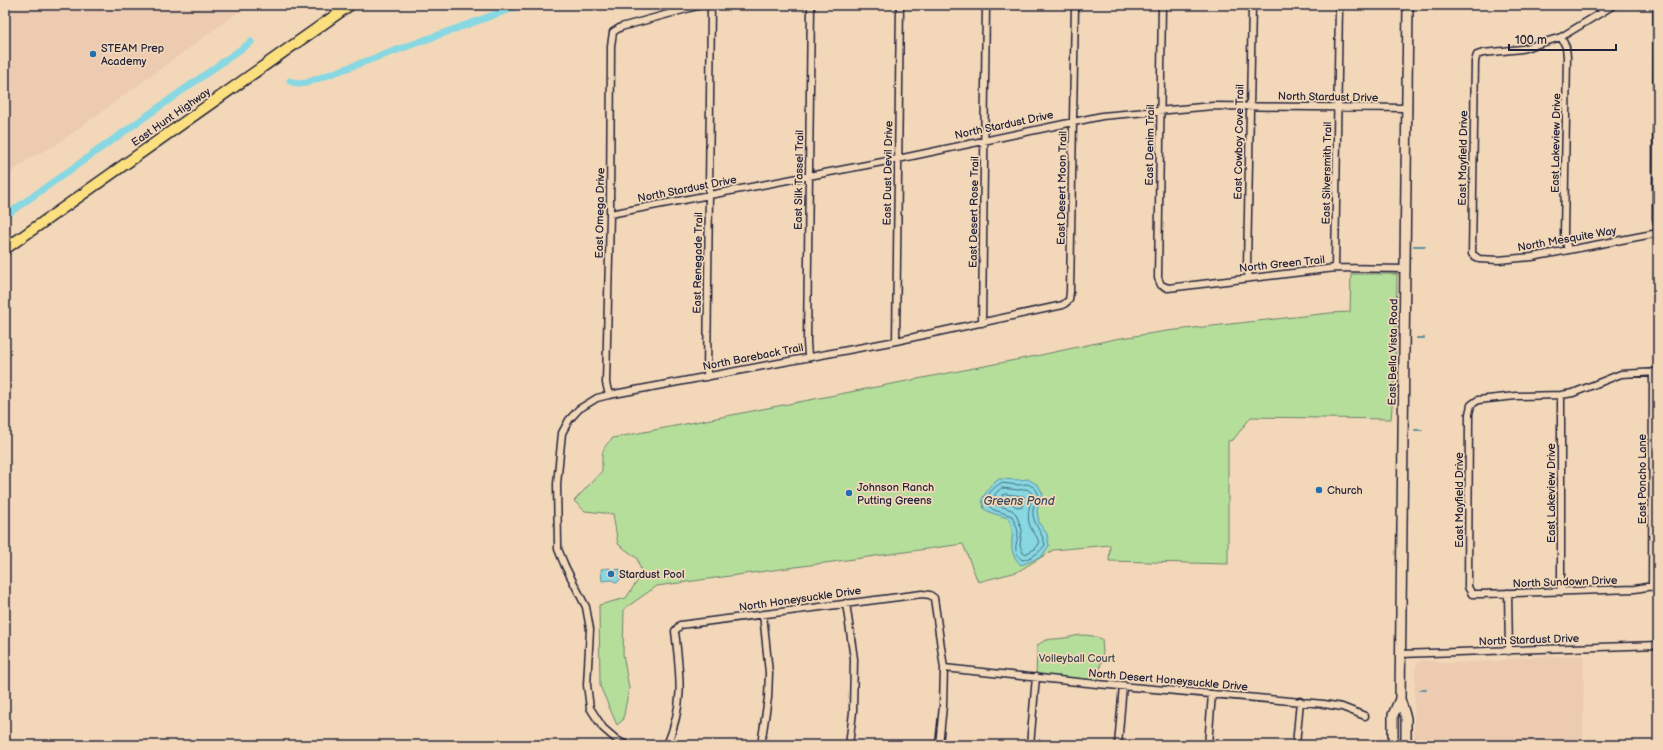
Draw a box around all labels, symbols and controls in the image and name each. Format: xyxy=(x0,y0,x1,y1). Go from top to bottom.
scale bar xyxy=(1509,26,1616,52)
text: 100 m xyxy=(1515,33,1547,48)
place label: STEAM Prep Academy xyxy=(101,42,164,68)
marker: STEAM Prep Academy xyxy=(88,49,98,59)
street label: East Cowboy Cove Trail xyxy=(1231,84,1247,200)
street label: East Hunt Highway xyxy=(129,85,213,149)
street label: North Stardust Drive xyxy=(1278,90,1379,104)
street label: East Lakeview Drive xyxy=(1549,93,1563,193)
street label: East Denim Trail xyxy=(1143,104,1157,186)
street label: North Stardust Drive xyxy=(953,108,1055,142)
street label: East Mayfield Drive xyxy=(1456,110,1470,206)
street label: East Dust Devil Drive xyxy=(881,120,895,225)
street label: East Silversmith Trail xyxy=(1320,122,1334,224)
street label: East Silk Tassel Trail xyxy=(792,130,806,230)
street label: East Desert Moon Trail xyxy=(1055,131,1069,245)
street label: East Desert Rose Trail xyxy=(967,156,981,268)
street label: East Omega Drive xyxy=(593,167,607,258)
street label: North Stardust Drive xyxy=(636,173,738,205)
street label: East Renegade Trail xyxy=(691,212,705,314)
street label: North Mesquite Way xyxy=(1516,224,1618,254)
street label: North Green Trail xyxy=(1239,253,1325,275)
street label: East Bella Vista Road xyxy=(1386,299,1400,405)
street label: North Bareback Trail xyxy=(701,341,805,373)
street label: East Poncho Lane xyxy=(1636,433,1649,524)
street label: East Lakeview Drive xyxy=(1545,443,1558,543)
street label: East Mayfield Drive xyxy=(1453,452,1466,548)
place label: Johnson Ranch Putting Greens xyxy=(857,481,934,507)
place label: Church xyxy=(1327,484,1363,497)
marker: Church xyxy=(1314,485,1324,495)
marker: Johnson Ranch Putting Greens xyxy=(844,488,854,498)
water label: Greens Pond xyxy=(983,494,1056,509)
place label: Stardust Pool xyxy=(619,568,684,581)
marker: Stardust Pool xyxy=(606,569,616,579)
street label: North Sundown Drive xyxy=(1512,574,1618,590)
street label: North Honeysuckle Drive xyxy=(738,584,862,614)
street label: North Stardust Drive xyxy=(1479,632,1580,648)
park label: Volleyball Court xyxy=(1039,652,1116,665)
street label: North Desert Honeysuckle Drive xyxy=(1088,667,1249,693)

